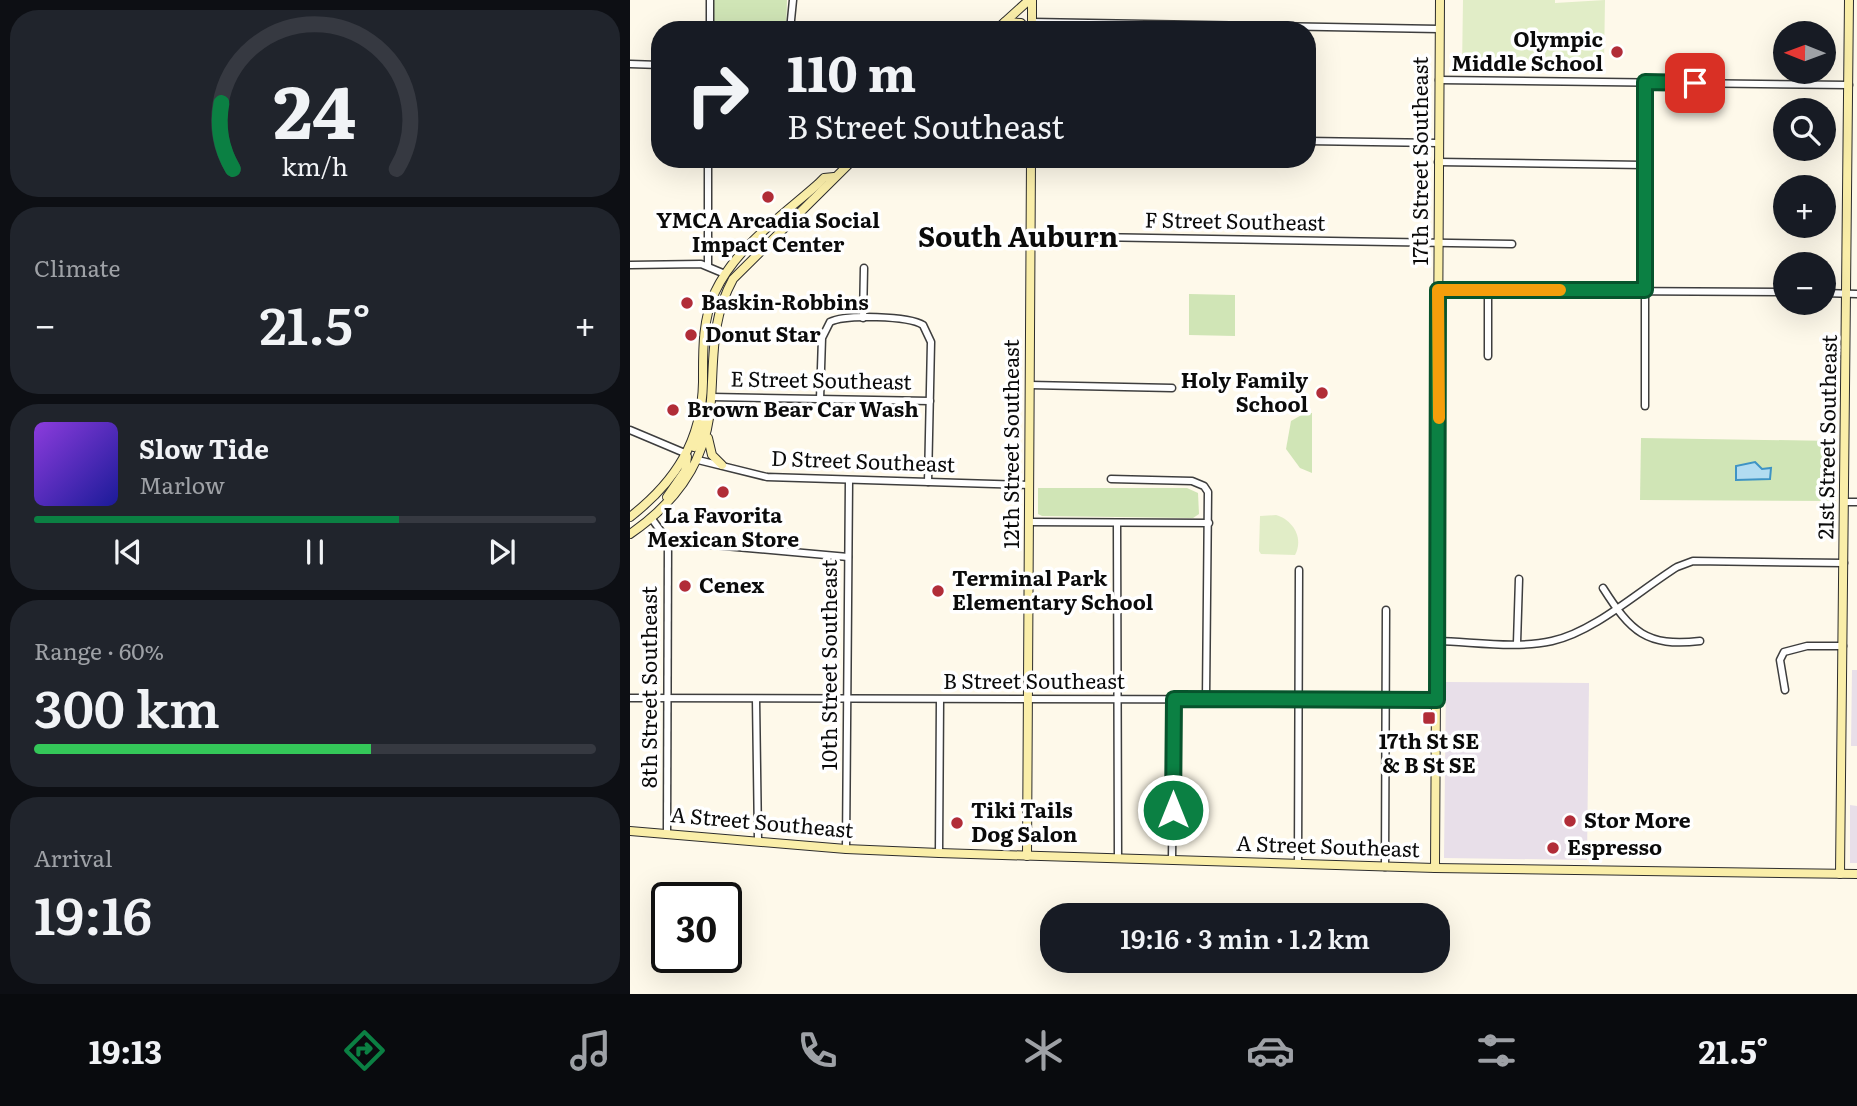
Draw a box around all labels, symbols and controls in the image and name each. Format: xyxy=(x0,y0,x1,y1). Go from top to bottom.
north arrow xyxy=(1773,21,1836,84)
map controls xyxy=(1773,21,1836,315)
place label: Olympic Middle School xyxy=(1451,22,1603,77)
text: 110 m xyxy=(787,34,916,107)
marker: Olympic Middle School xyxy=(1609,44,1625,60)
icon: right xyxy=(672,49,763,140)
pin xyxy=(1665,53,1725,113)
text: 24 xyxy=(274,54,357,162)
street label: 17th Street Southeast xyxy=(1403,56,1434,265)
icon: arrive xyxy=(1676,64,1714,102)
button: search xyxy=(1773,98,1836,161)
text: B Street Southeast xyxy=(787,101,1064,149)
text: km/h xyxy=(282,147,348,184)
button: + xyxy=(1773,175,1836,238)
marker: YMCA Arcadia Social Impact Center xyxy=(760,189,776,205)
street label: F Street Southeast xyxy=(1144,202,1326,237)
place label: YMCA Arcadia Social Impact Center xyxy=(656,203,880,258)
district label: South Auburn xyxy=(918,214,1118,256)
text: Climate xyxy=(34,250,120,284)
button: − xyxy=(1773,252,1836,315)
text: 21.5° xyxy=(259,284,371,361)
place label: Baskin-Robbins xyxy=(701,285,869,316)
text: − xyxy=(34,294,56,351)
text: + xyxy=(574,294,596,351)
marker: Baskin-Robbins xyxy=(679,295,695,311)
place label: Donut Star xyxy=(705,317,821,348)
marker: Donut Star xyxy=(683,327,699,343)
street label: 21st Street Southeast xyxy=(1808,334,1843,540)
street label: 12th Street Southeast xyxy=(994,339,1025,549)
street label: E Street Southeast xyxy=(730,361,912,396)
place label: Holy Family School xyxy=(1181,363,1308,418)
marker: Holy Family School xyxy=(1314,385,1330,401)
place label: Brown Bear Car Wash xyxy=(687,392,919,423)
marker: Brown Bear Car Wash xyxy=(665,402,681,418)
text: Slow Tide xyxy=(139,428,269,467)
street label: D Street Southeast xyxy=(771,441,956,478)
text: Marlow xyxy=(139,467,225,501)
marker: La Favorita Mexican Store xyxy=(715,484,731,500)
place label: La Favorita Mexican Store xyxy=(647,498,799,553)
icon: previous xyxy=(109,533,147,571)
icon: pause xyxy=(296,533,334,571)
icon: next xyxy=(483,533,521,571)
street label: 10th Street Southeast xyxy=(812,559,843,771)
place label: Terminal Park Elementary School xyxy=(952,561,1154,616)
place label: Cenex xyxy=(699,568,765,599)
marker: Cenex xyxy=(677,578,693,594)
marker: Terminal Park Elementary School xyxy=(930,583,946,599)
street label: 8th Street Southeast xyxy=(632,586,663,788)
text: Range · 60% xyxy=(34,633,164,667)
street label: B Street Southeast xyxy=(943,664,1125,695)
text: 300 km xyxy=(34,667,220,744)
marker: 17th St SE & B St SE xyxy=(1421,710,1437,726)
place label: 17th St SE & B St SE xyxy=(1379,724,1479,779)
position arrow xyxy=(1136,773,1210,847)
place label: Tiki Tails Dog Salon xyxy=(971,793,1078,848)
street label: A Street Southeast xyxy=(670,797,855,844)
place label: Stor More xyxy=(1584,803,1691,834)
marker: Stor More xyxy=(1562,813,1578,829)
marker: Tiki Tails Dog Salon xyxy=(949,815,965,831)
street label: A Street Southeast xyxy=(1236,826,1421,863)
place label: Espresso xyxy=(1567,830,1662,861)
text: Arrival xyxy=(34,840,113,874)
marker: Espresso xyxy=(1545,840,1561,856)
text: 19:16 xyxy=(34,874,152,951)
speed limit sign: 30 xyxy=(651,882,742,973)
text: 19:16 · 3 min · 1.2 km xyxy=(1120,918,1370,957)
text: 19:13 xyxy=(89,1026,162,1074)
icon: directions xyxy=(340,1026,389,1075)
icon: music xyxy=(566,1026,615,1075)
icon: phone xyxy=(793,1026,842,1075)
icon: climate xyxy=(1019,1026,1068,1075)
icon: car xyxy=(1246,1026,1295,1075)
icon: filters xyxy=(1472,1026,1521,1075)
text: 21.5° xyxy=(1699,1026,1768,1074)

